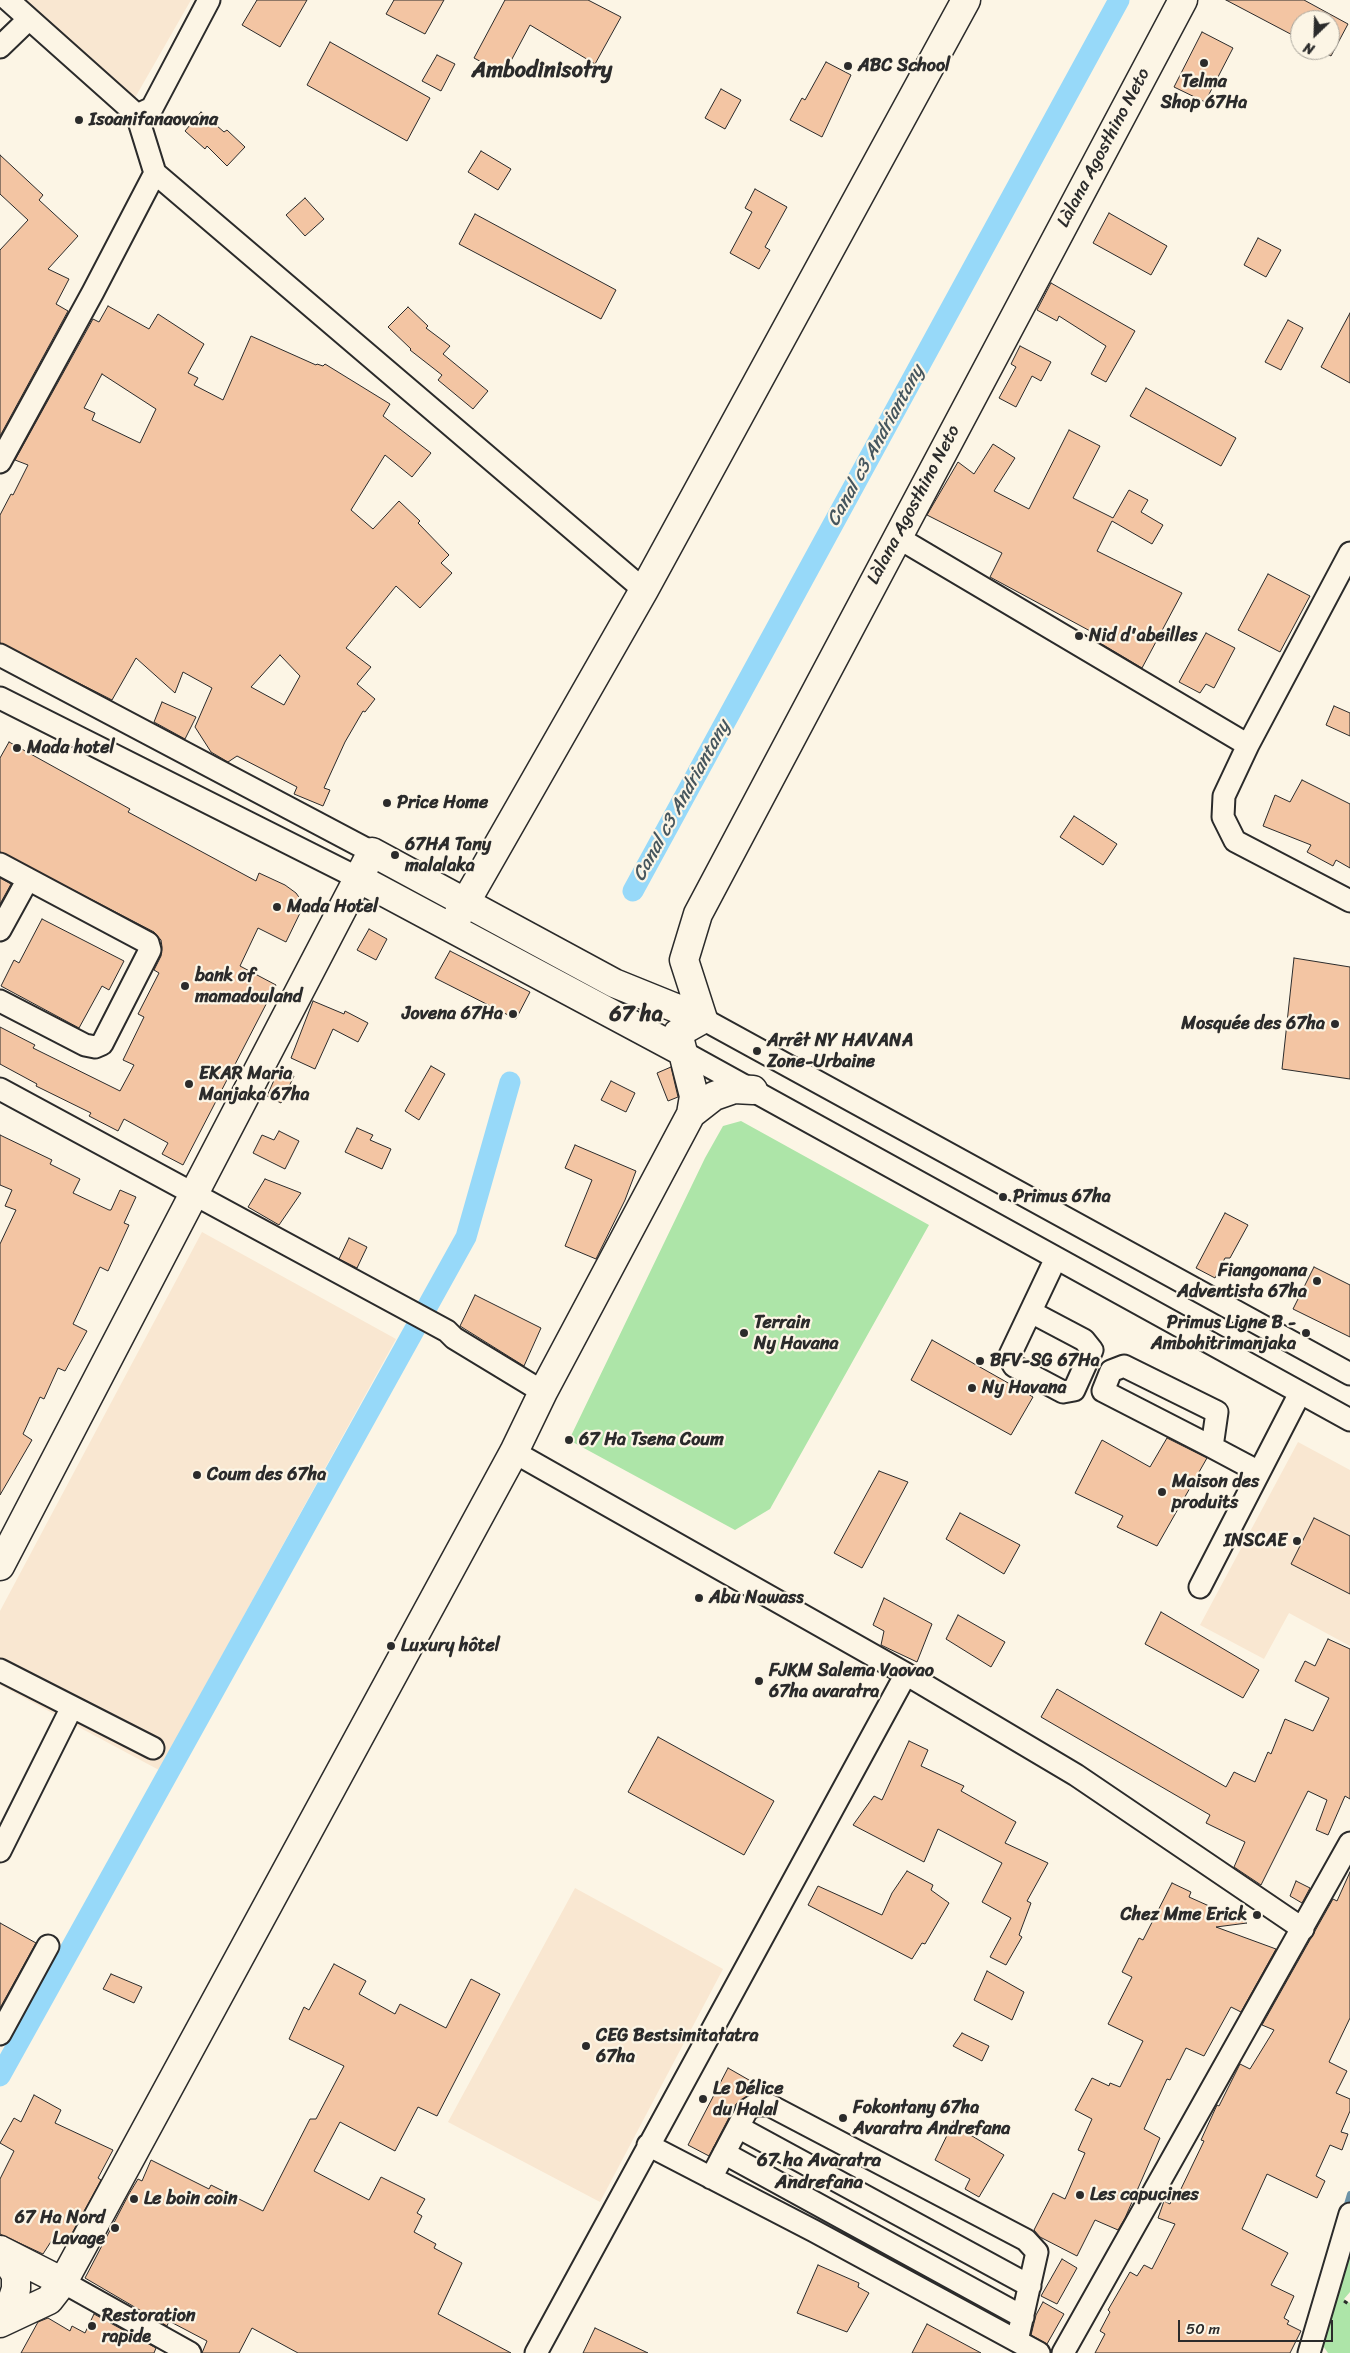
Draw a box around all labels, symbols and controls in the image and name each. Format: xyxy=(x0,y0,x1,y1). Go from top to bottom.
north arrow xyxy=(1290,10,1340,60)
text: N xyxy=(1300,35,1319,62)
place label: ABC School xyxy=(858,55,950,77)
marker: Telma Shop 67Ha xyxy=(1198,57,1210,69)
district label: Ambodinisotry xyxy=(472,58,612,84)
marker: ABC School xyxy=(842,60,854,72)
street label: Làlana Agosthino Neto xyxy=(1053,65,1155,231)
place label: Telma Shop 67Ha xyxy=(1161,71,1247,114)
place label: Isoanifanaovana xyxy=(89,109,218,131)
marker: Isoanifanaovana xyxy=(73,114,85,126)
water label: Canal c3 Andriantany xyxy=(822,362,930,530)
street label: Làlana Agosthino Neto xyxy=(863,422,965,588)
place label: Nid d'abeilles xyxy=(1089,625,1198,647)
marker: Nid d'abeilles xyxy=(1073,630,1085,642)
water label: Canal c3 Andriantany xyxy=(628,717,736,885)
place label: Mada hotel xyxy=(27,737,115,759)
marker: Mada hotel xyxy=(11,742,23,754)
place label: Price Home xyxy=(397,792,488,814)
marker: Price Home xyxy=(381,797,393,809)
place label: 67HA Tany malalaka xyxy=(405,834,491,876)
marker: 67HA Tany malalaka xyxy=(389,849,401,861)
place label: Mada Hotel xyxy=(287,896,378,918)
marker: Mada Hotel xyxy=(271,901,283,913)
place label: bank of mamadouland xyxy=(195,965,302,1008)
marker: bank of mamadouland xyxy=(179,980,191,992)
district label: 67 ha xyxy=(609,1002,663,1028)
place label: Jovena 67Ha xyxy=(402,1003,503,1025)
marker: Jovena 67Ha xyxy=(507,1008,519,1020)
place label: Mosquée des 67ha xyxy=(1181,1013,1325,1035)
marker: Mosquée des 67ha xyxy=(1329,1018,1341,1030)
place label: Arrêt NY HAVANA Zone-Urbaine xyxy=(767,1030,913,1072)
marker: Arrêt NY HAVANA Zone-Urbaine xyxy=(751,1045,763,1057)
place label: EKAR Maria Manjaka 67ha xyxy=(199,1063,310,1106)
marker: EKAR Maria Manjaka 67ha xyxy=(183,1078,195,1090)
place label: Primus 67ha xyxy=(1013,1186,1111,1208)
marker: Primus 67ha xyxy=(997,1191,1009,1203)
place label: Fiangonana Adventista 67ha xyxy=(1177,1260,1307,1302)
marker: Fiangonana Adventista 67ha xyxy=(1311,1275,1323,1287)
place label: Terrain Ny Havana xyxy=(754,1312,838,1355)
place label: Primus Ligne B - Ambohitrimanjaka xyxy=(1151,1312,1296,1355)
marker: Terrain Ny Havana xyxy=(738,1327,750,1339)
marker: Primus Ligne B - Ambohitrimanjaka xyxy=(1300,1327,1312,1339)
place label: BFV-SG 67Ha xyxy=(990,1350,1100,1372)
marker: BFV-SG 67Ha xyxy=(974,1355,986,1367)
place label: Ny Havana xyxy=(982,1377,1066,1399)
marker: Ny Havana xyxy=(966,1382,978,1394)
place label: 67 Ha Tsena Coum xyxy=(579,1429,724,1451)
marker: 67 Ha Tsena Coum xyxy=(563,1434,575,1446)
place label: Coum des 67ha xyxy=(207,1464,326,1486)
marker: Coum des 67ha xyxy=(191,1469,203,1481)
place label: Maison des produits xyxy=(1172,1471,1259,1514)
marker: Maison des produits xyxy=(1156,1486,1168,1498)
place label: INSCAE xyxy=(1224,1530,1287,1552)
marker: INSCAE xyxy=(1291,1535,1303,1547)
place label: Abu Nawass xyxy=(709,1587,804,1609)
marker: Abu Nawass xyxy=(693,1592,705,1604)
place label: Luxury hôtel xyxy=(401,1635,500,1657)
marker: Luxury hôtel xyxy=(385,1640,397,1652)
place label: FJKM Salema Vaovao 67ha avaratra xyxy=(769,1660,934,1702)
marker: FJKM Salema Vaovao 67ha avaratra xyxy=(753,1675,765,1687)
place label: Chez Mme Erick xyxy=(1121,1904,1247,1926)
marker: Chez Mme Erick xyxy=(1251,1909,1263,1921)
place label: CEG Bestsimitatatra 67ha xyxy=(596,2025,758,2068)
marker: CEG Bestsimitatatra 67ha xyxy=(580,2040,592,2052)
place label: Le Délice du Halal xyxy=(713,2078,784,2120)
marker: Le Délice du Halal xyxy=(697,2093,709,2105)
place label: Fokontany 67ha Avaratra Andrefana xyxy=(853,2097,1010,2140)
marker: Fokontany 67ha Avaratra Andrefana xyxy=(837,2112,849,2124)
district label: 67 ha Avaratra Andrefana xyxy=(757,2150,881,2194)
place label: Les capucines xyxy=(1090,2184,1199,2206)
place label: Le boin coin xyxy=(144,2188,237,2210)
marker: Les capucines xyxy=(1074,2189,1086,2201)
marker: Le boin coin xyxy=(128,2193,140,2205)
place label: 67 Ha Nord Lavage xyxy=(15,2207,105,2250)
marker: 67 Ha Nord Lavage xyxy=(109,2222,121,2234)
place label: Restoration rapide xyxy=(102,2305,196,2348)
scale bar xyxy=(1180,2310,1335,2342)
text: 50 m xyxy=(1186,2316,1220,2342)
marker: Restoration rapide xyxy=(86,2320,98,2332)

